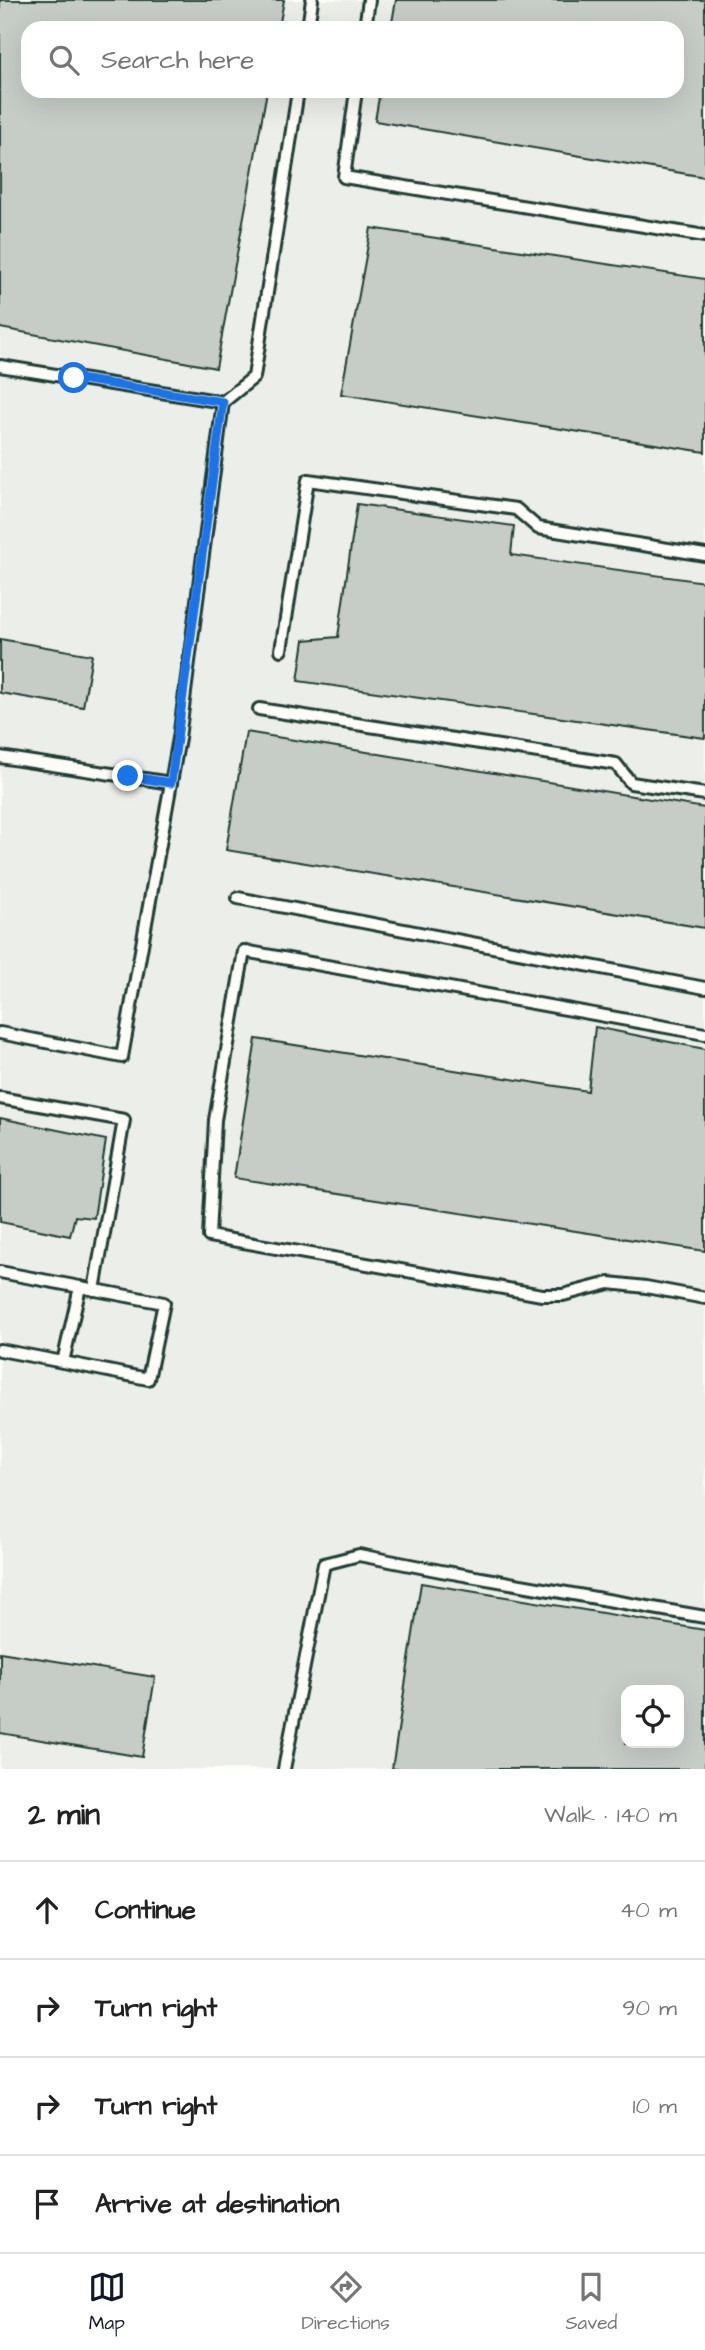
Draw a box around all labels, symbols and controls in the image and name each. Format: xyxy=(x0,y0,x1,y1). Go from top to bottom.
search box xyxy=(21,21,684,98)
icon: search xyxy=(45,41,83,79)
text: Search here xyxy=(101,42,254,78)
route start xyxy=(58,362,89,393)
route end xyxy=(112,760,143,791)
map controls xyxy=(621,1685,684,1748)
button: locate xyxy=(621,1685,684,1748)
text: 2 min xyxy=(28,1794,100,1836)
text: Walk · 140 m xyxy=(544,1799,677,1831)
icon: ahead xyxy=(28,1891,66,1929)
text: Continue xyxy=(95,1892,196,1928)
text: 40 m xyxy=(620,1894,677,1926)
icon: right xyxy=(28,1989,66,2027)
text: Turn right xyxy=(95,1990,217,2026)
text: 90 m xyxy=(622,1992,677,2024)
icon: right xyxy=(28,2087,66,2125)
text: Turn right xyxy=(95,2088,217,2124)
text: 10 m xyxy=(632,2090,677,2122)
icon: arrive xyxy=(28,2185,66,2223)
text: Arrive at destination xyxy=(95,2186,340,2222)
tab: Map xyxy=(88,2268,126,2337)
tab: Directions xyxy=(301,2268,390,2337)
tab: Saved xyxy=(565,2268,617,2337)

